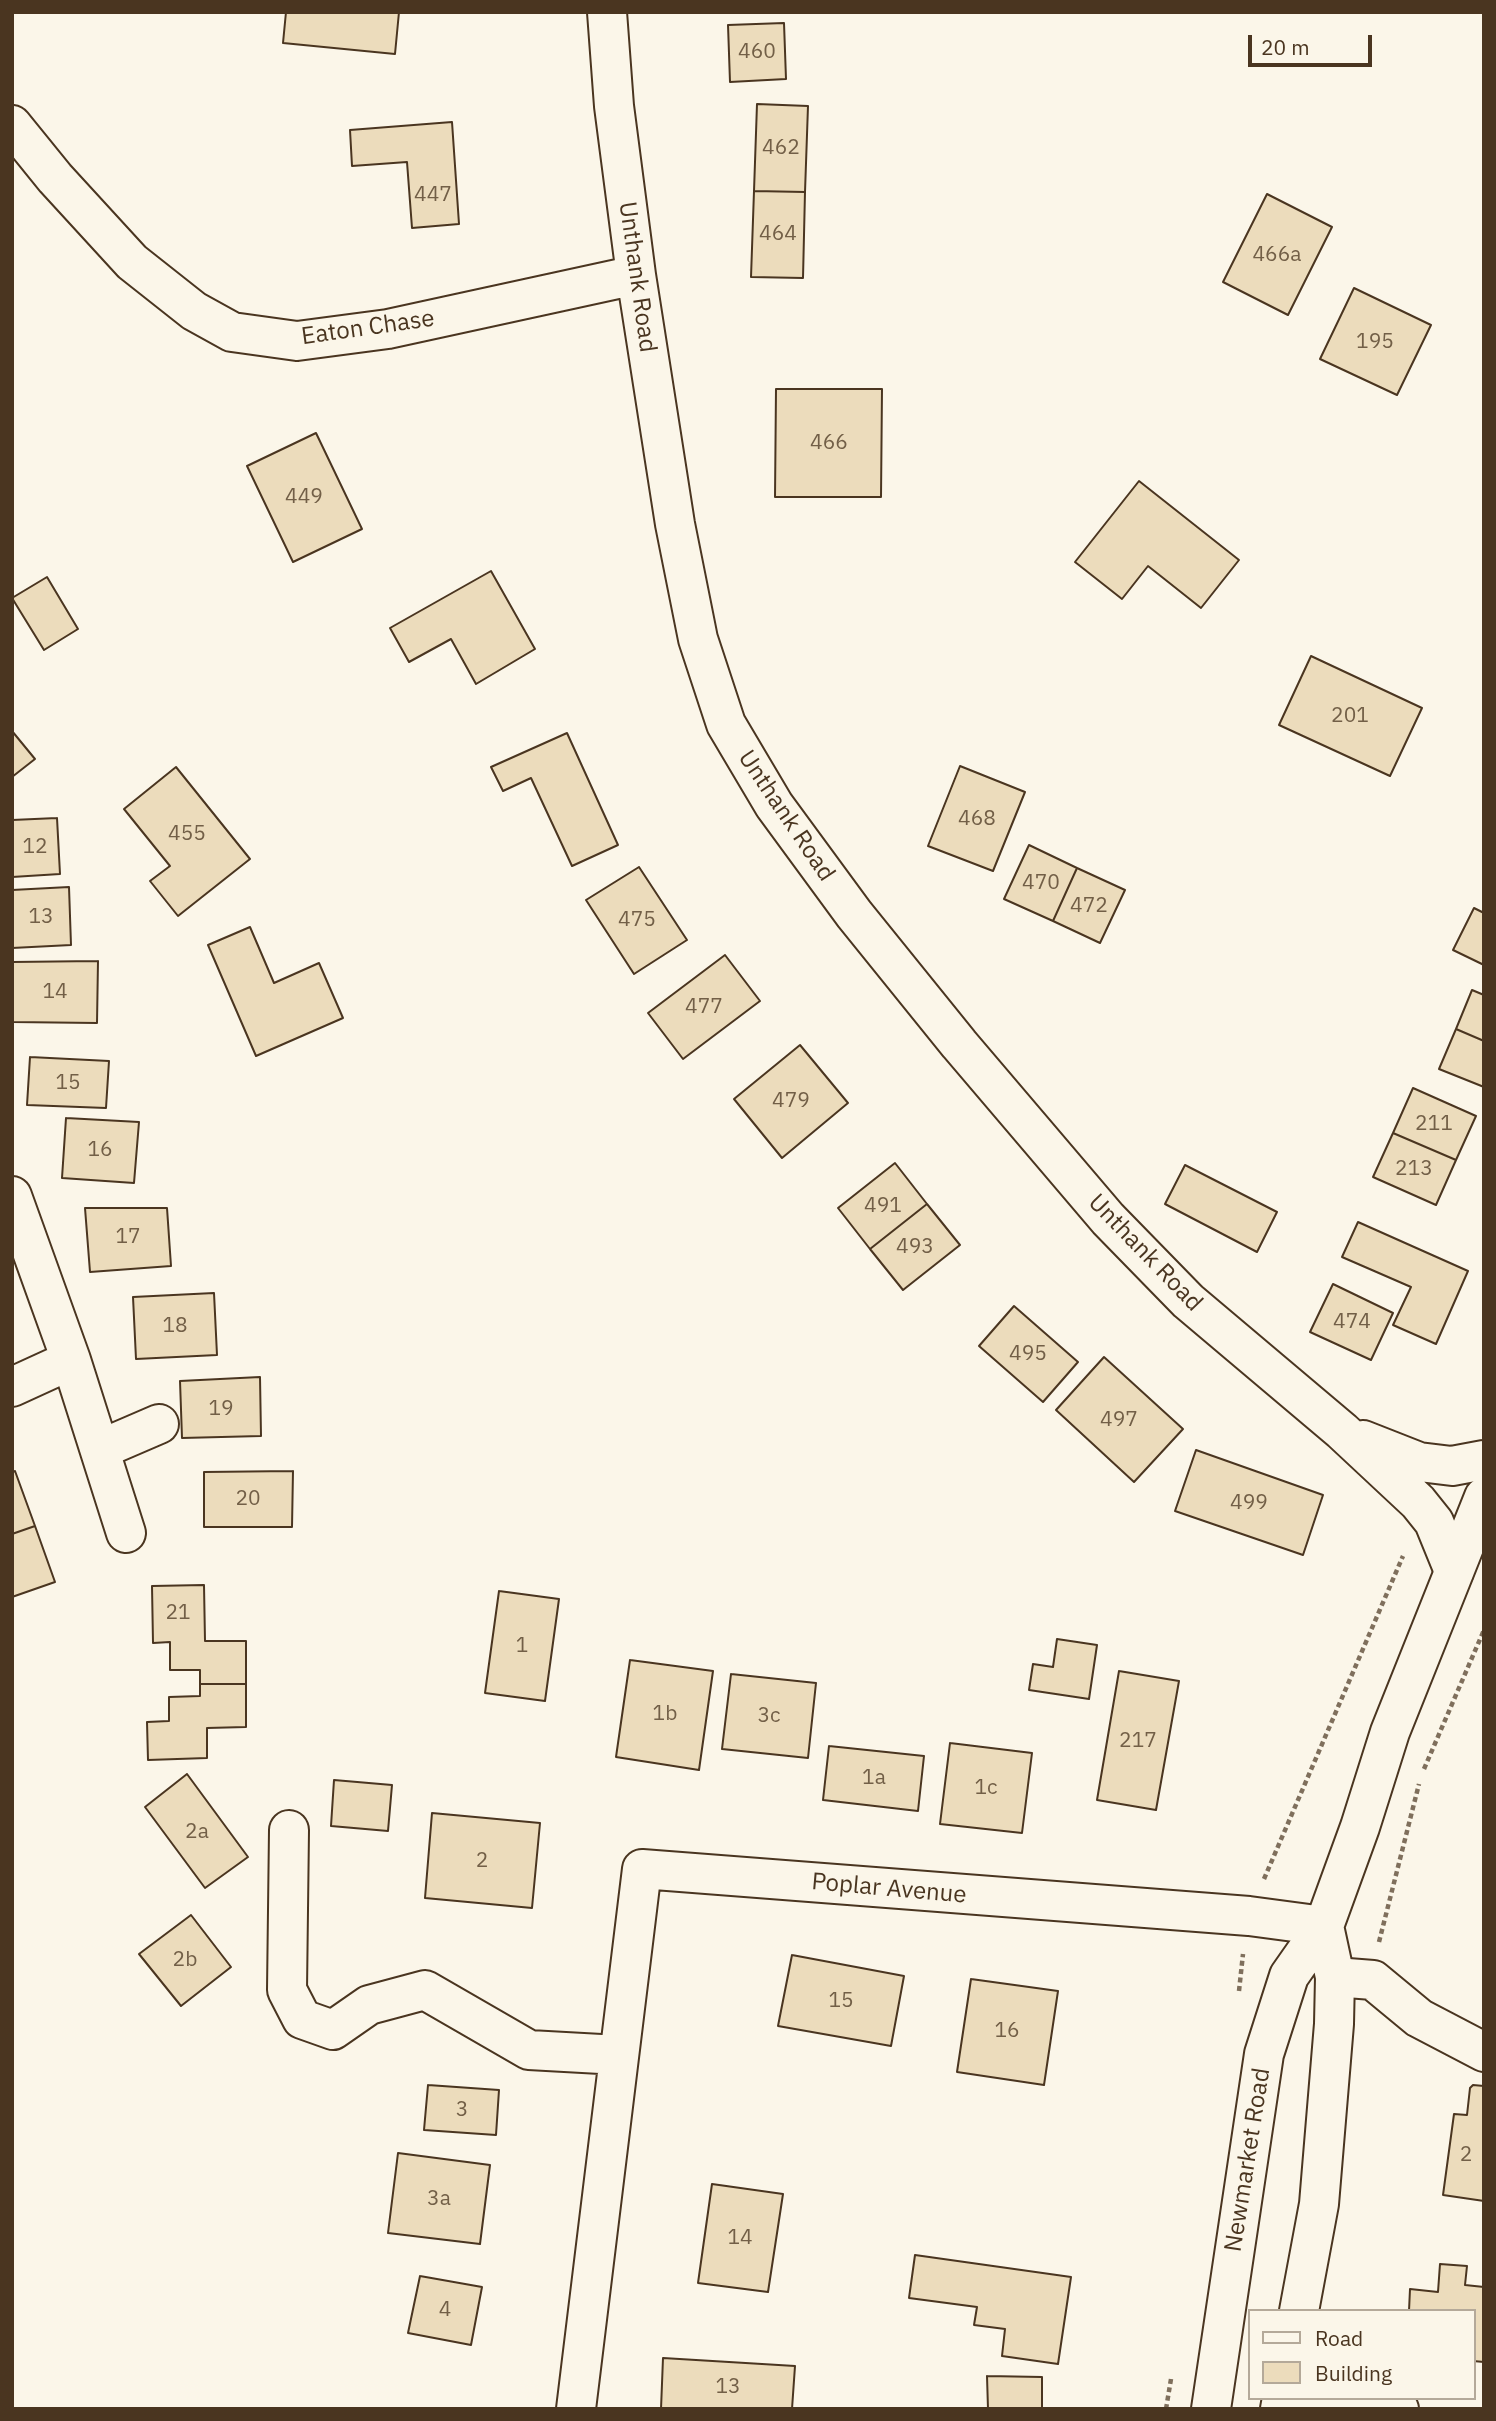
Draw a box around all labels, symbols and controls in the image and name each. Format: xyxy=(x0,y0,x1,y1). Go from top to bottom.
scale bar xyxy=(1251,21,1375,65)
text: 20 m xyxy=(1261,33,1310,61)
house number: 460 xyxy=(738,39,776,65)
house number: 462 xyxy=(762,135,800,161)
house number: 447 xyxy=(414,182,452,208)
street label: Unthank Road xyxy=(612,200,662,354)
house number: 464 xyxy=(759,221,797,247)
house number: 466a xyxy=(1252,242,1302,268)
street label: Eaton Chase xyxy=(300,304,436,352)
house number: 195 xyxy=(1356,329,1394,355)
house number: 466 xyxy=(810,430,848,456)
house number: 449 xyxy=(285,484,323,510)
house number: 201 xyxy=(1331,703,1369,729)
street label: Unthank Road xyxy=(732,745,840,887)
house number: 468 xyxy=(958,806,996,832)
house number: 455 xyxy=(168,821,206,847)
house number: 12 xyxy=(22,834,48,860)
house number: 470 xyxy=(1022,870,1060,896)
house number: 472 xyxy=(1070,893,1108,919)
house number: 13 xyxy=(28,904,54,930)
house number: 475 xyxy=(618,907,656,933)
house number: 14 xyxy=(42,979,68,1005)
house number: 477 xyxy=(685,994,723,1020)
house number: 15 xyxy=(55,1070,81,1096)
house number: 479 xyxy=(772,1088,810,1114)
house number: 211 xyxy=(1415,1111,1453,1137)
house number: 16 xyxy=(87,1137,113,1163)
house number: 213 xyxy=(1395,1156,1433,1182)
street label: Unthank Road xyxy=(1082,1188,1208,1318)
house number: 491 xyxy=(864,1193,902,1219)
house number: 17 xyxy=(115,1224,141,1250)
house number: 493 xyxy=(896,1234,934,1260)
house number: 474 xyxy=(1333,1309,1371,1335)
house number: 18 xyxy=(162,1313,188,1339)
house number: 495 xyxy=(1009,1341,1047,1367)
house number: 19 xyxy=(208,1396,234,1422)
house number: 497 xyxy=(1100,1407,1138,1433)
house number: 20 xyxy=(235,1486,261,1512)
house number: 499 xyxy=(1230,1490,1268,1516)
house number: 21 xyxy=(165,1600,191,1626)
house number: 1 xyxy=(516,1633,528,1659)
house number: 1b xyxy=(653,1701,677,1727)
house number: 3c xyxy=(757,1703,781,1729)
house number: 217 xyxy=(1119,1728,1157,1754)
house number: 1a xyxy=(862,1765,886,1791)
house number: 1c xyxy=(974,1775,998,1801)
house number: 2a xyxy=(185,1819,209,1845)
house number: 2 xyxy=(476,1848,488,1874)
street label: Poplar Avenue xyxy=(810,1868,968,1910)
house number: 2b xyxy=(173,1947,197,1973)
house number: 15 xyxy=(828,1988,854,2014)
house number: 16 xyxy=(994,2018,1020,2044)
street label: Newmarket Road xyxy=(1219,2066,1277,2254)
house number: 3 xyxy=(456,2097,468,2123)
house number: 2 xyxy=(1460,2142,1472,2168)
house number: 3a xyxy=(427,2186,451,2212)
house number: 14 xyxy=(727,2225,753,2251)
house number: 4 xyxy=(439,2297,451,2323)
legend xyxy=(1248,2309,1475,2400)
text: Road xyxy=(1315,2324,1363,2352)
text: Building xyxy=(1315,2359,1392,2387)
house number: 13 xyxy=(715,2374,741,2400)

